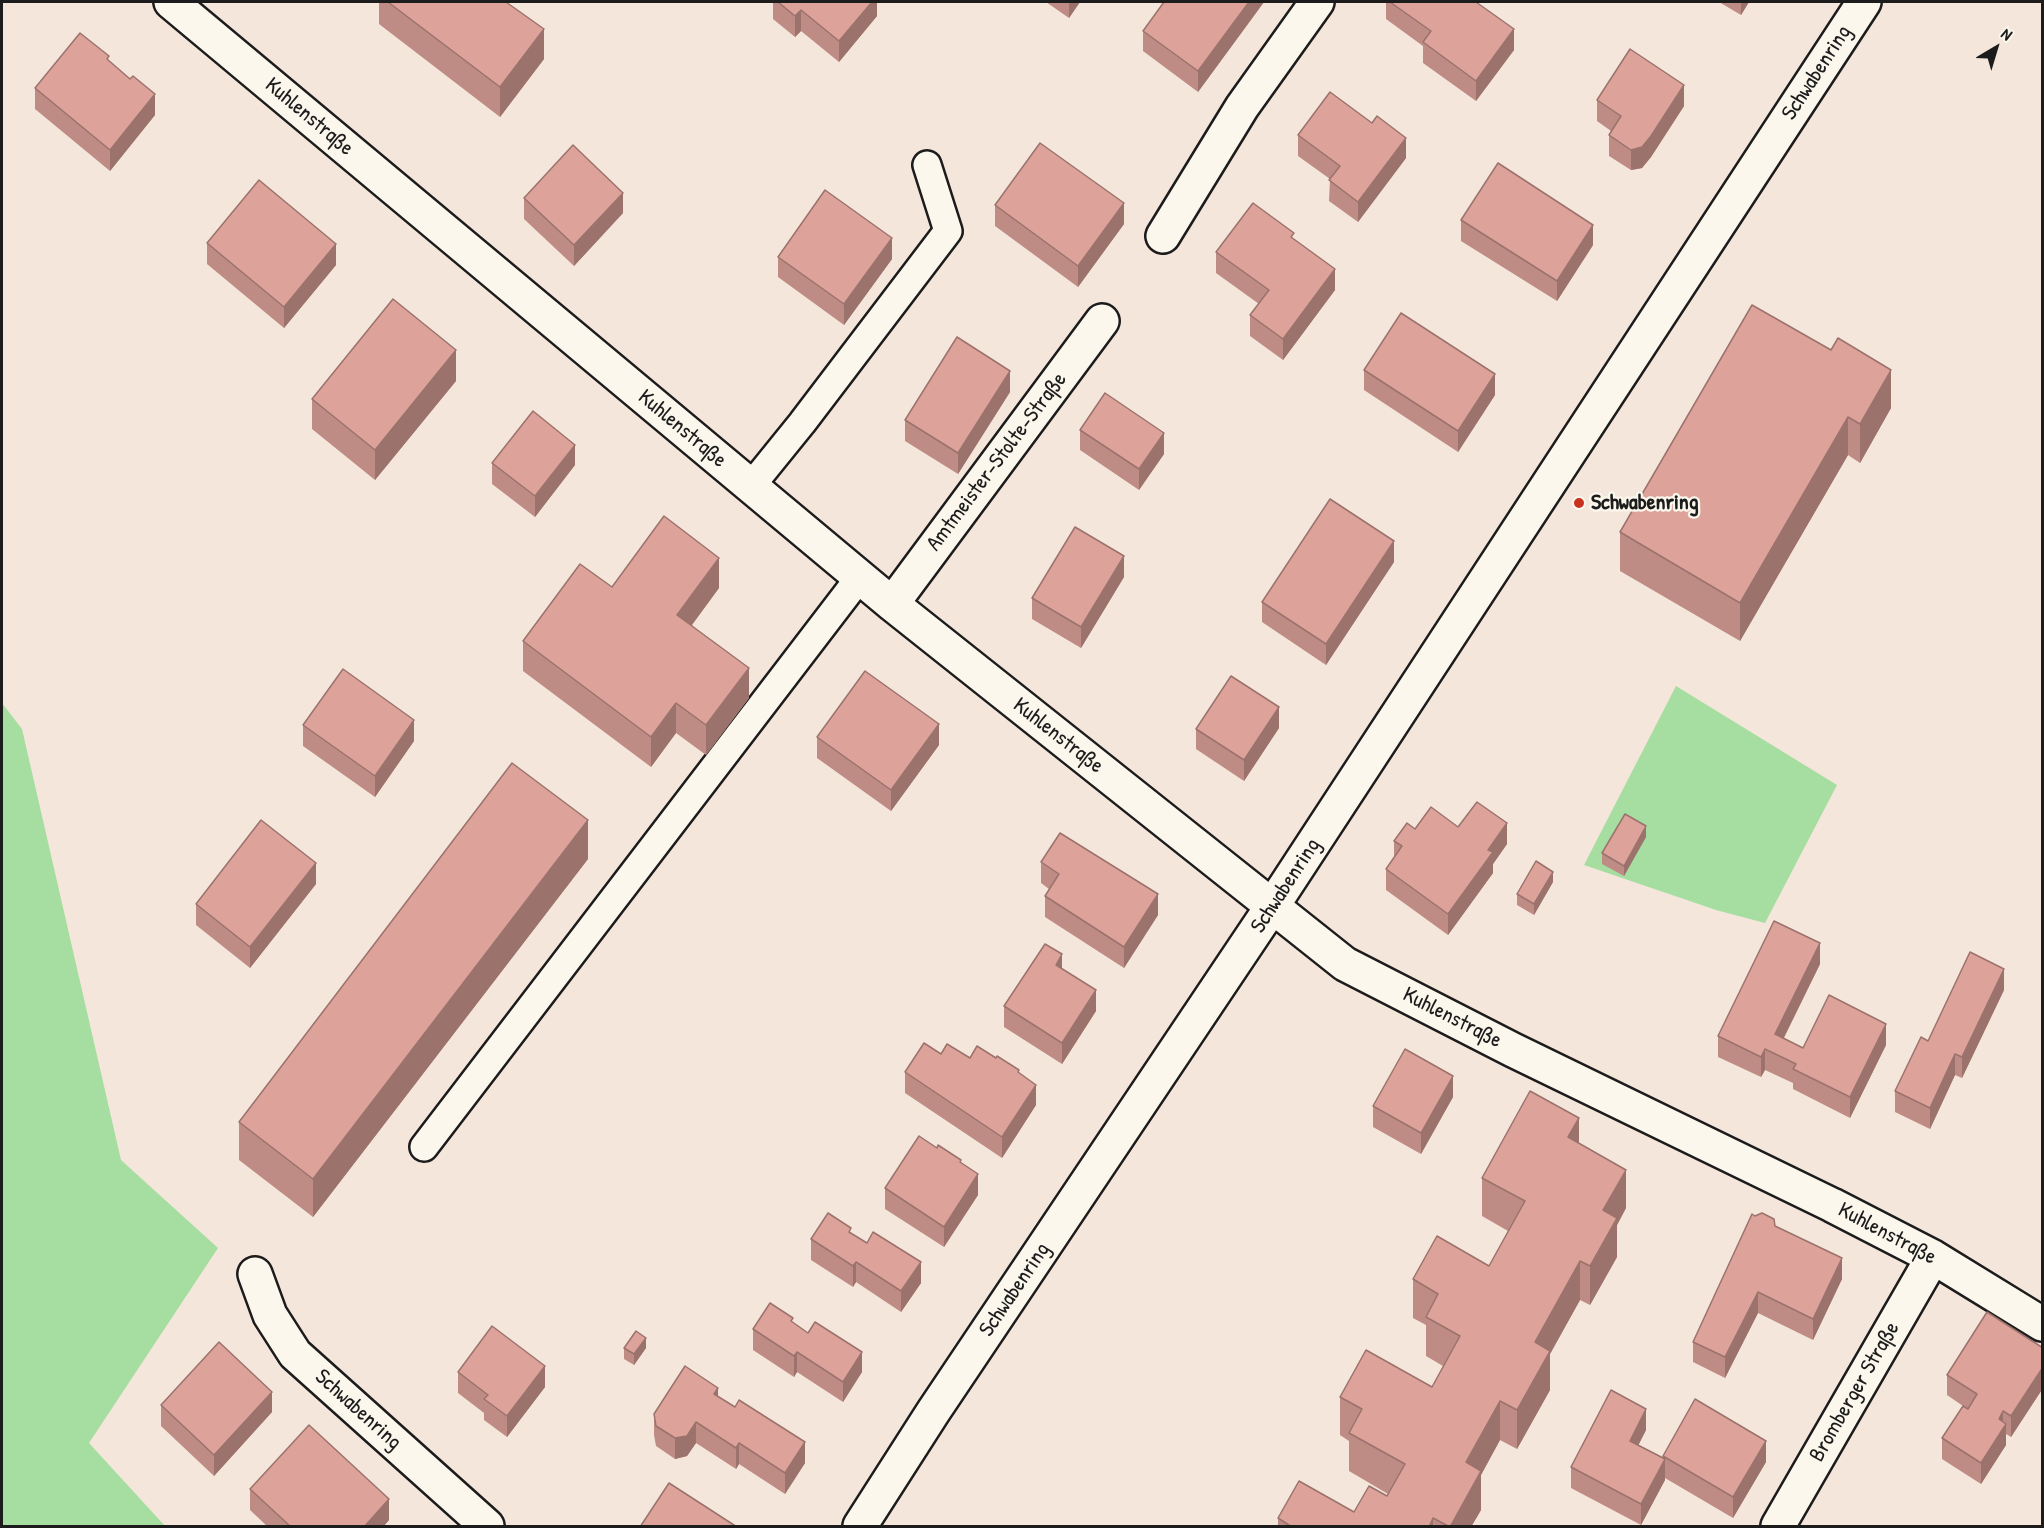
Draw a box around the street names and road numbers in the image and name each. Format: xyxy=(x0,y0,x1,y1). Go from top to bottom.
street label: Schwabenring xyxy=(1777,21,1857,125)
street label: Kuhlenstraße xyxy=(259,72,359,162)
street label: Amtmeister-Stolte-Straße xyxy=(921,367,1073,557)
street label: Kuhlenstraße xyxy=(632,384,732,474)
street label: Kuhlenstraße xyxy=(1007,692,1109,780)
street label: Schwabenring xyxy=(1246,834,1326,938)
street label: Kuhlenstraße xyxy=(1398,982,1506,1054)
street label: Kuhlenstraße xyxy=(1833,1197,1941,1271)
street label: Schwabenring xyxy=(974,1238,1056,1342)
street label: Bromberger Straße xyxy=(1804,1317,1906,1467)
street label: Schwabenring xyxy=(309,1364,407,1456)

